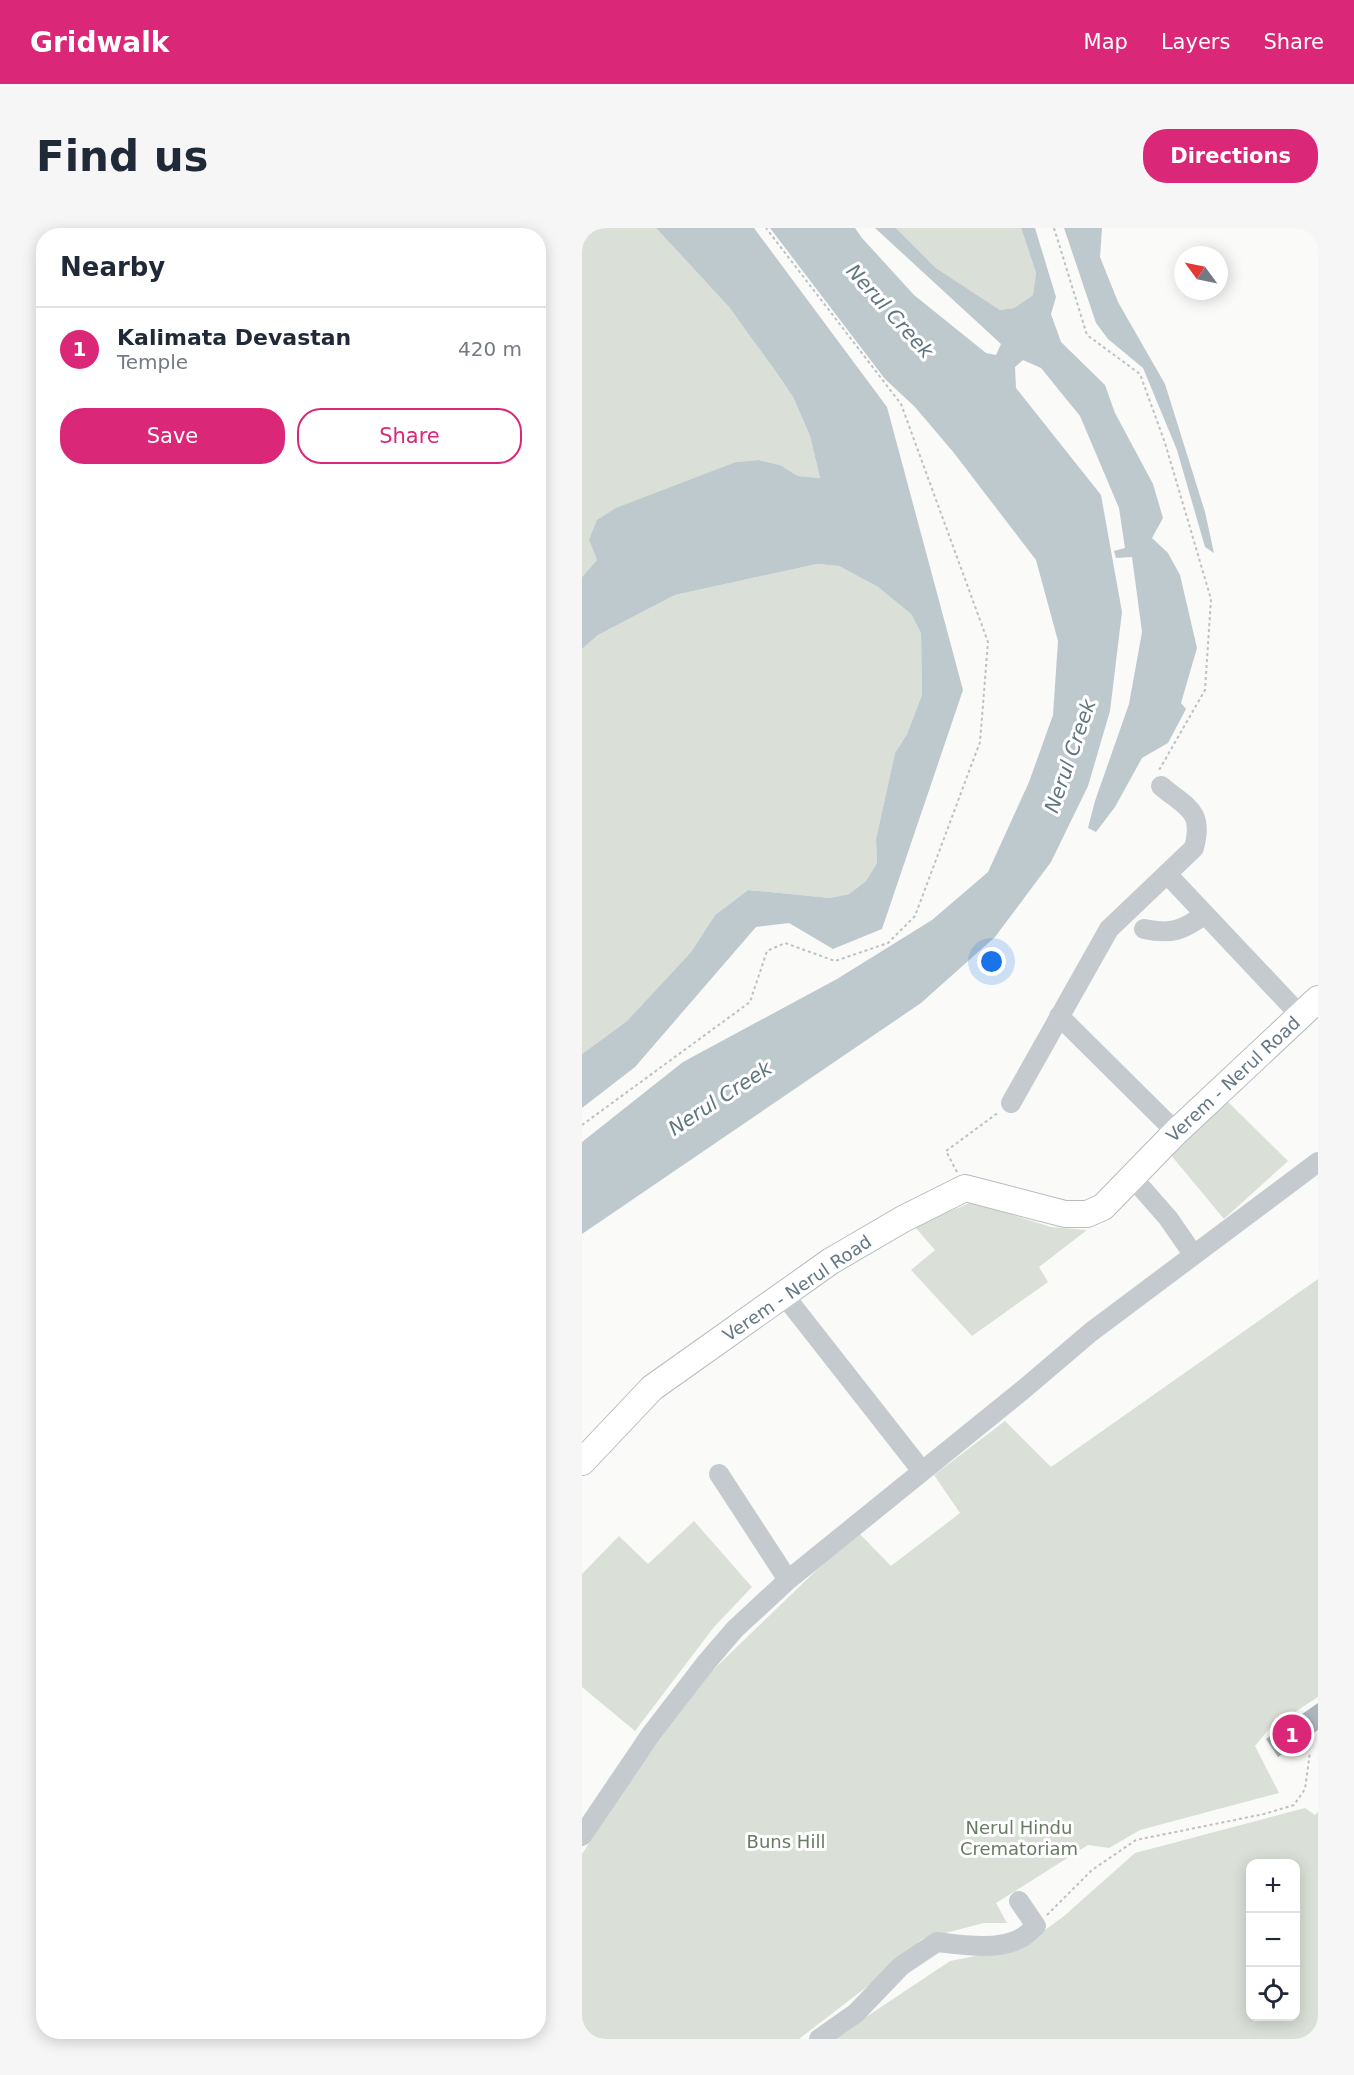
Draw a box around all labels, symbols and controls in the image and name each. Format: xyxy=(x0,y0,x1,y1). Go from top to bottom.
text: Gridwalk xyxy=(30,26,169,59)
text: Map xyxy=(1084,30,1128,54)
text: Layers xyxy=(1161,30,1230,54)
text: Share xyxy=(1263,30,1324,54)
button: Directions xyxy=(1143,129,1318,183)
text: Find us xyxy=(36,132,209,181)
north arrow xyxy=(1174,246,1228,300)
text: Nearby xyxy=(60,252,165,282)
water label: Nerul Creek xyxy=(841,259,939,364)
text: Kalimata Devastan xyxy=(117,325,351,350)
text: 1 xyxy=(73,337,86,361)
text: 420 m xyxy=(458,337,522,361)
text: Temple xyxy=(117,350,188,374)
button: Save xyxy=(60,408,285,464)
button: Share xyxy=(297,408,522,464)
water label: Nerul Creek xyxy=(1039,695,1101,816)
your location xyxy=(977,947,1006,976)
street label: Verem - Nerul Road xyxy=(1162,1012,1304,1146)
water label: Nerul Creek xyxy=(664,1055,777,1140)
street label: Verem - Nerul Road xyxy=(719,1230,875,1346)
pin: 1 xyxy=(1272,1712,1312,1756)
park label: Nerul Hindu Crematoriam xyxy=(960,1817,1078,1859)
park label: Buns Hill xyxy=(747,1831,825,1852)
map controls xyxy=(1246,1859,1300,2021)
button: + xyxy=(1246,1859,1300,1913)
button: − xyxy=(1246,1913,1300,1967)
button: locate xyxy=(1246,1967,1300,2021)

